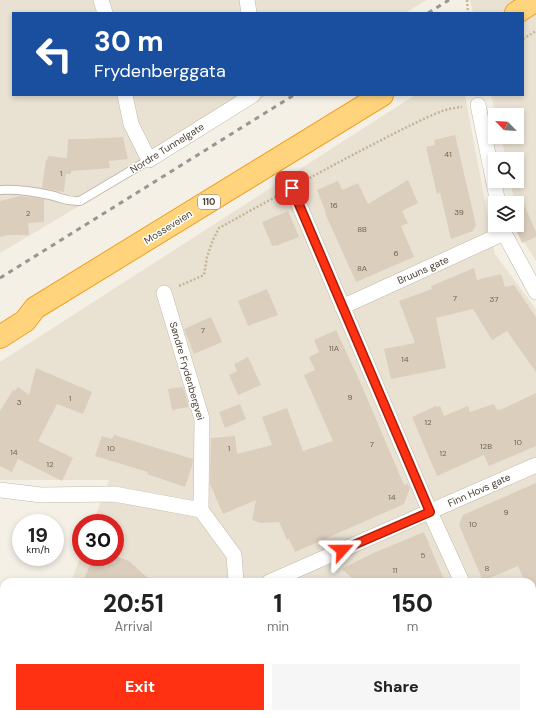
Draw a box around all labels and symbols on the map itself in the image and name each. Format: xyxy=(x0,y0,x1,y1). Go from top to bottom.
north arrow xyxy=(488,108,524,144)
street label: Nordre Tunnelgate xyxy=(127,120,207,176)
house number: 41 xyxy=(444,149,452,159)
house number: 1 xyxy=(60,168,62,178)
pin xyxy=(275,171,309,205)
road number: 110 xyxy=(198,195,220,209)
house number: 16 xyxy=(330,200,338,210)
street label: Mosseveien xyxy=(141,207,195,247)
house number: 39 xyxy=(454,207,464,217)
house number: 2 xyxy=(26,208,31,218)
house number: 8B xyxy=(357,224,367,234)
house number: 6 xyxy=(393,248,399,258)
street label: Bruuns gate xyxy=(395,253,451,287)
house number: 8A xyxy=(357,263,368,273)
house number: 7 xyxy=(453,293,457,303)
house number: 37 xyxy=(490,294,498,304)
street label: Søndre Frydenbergvei xyxy=(167,320,207,422)
house number: 7 xyxy=(201,325,205,335)
house number: 11A xyxy=(329,343,340,353)
house number: 14 xyxy=(401,354,409,364)
house number: 9 xyxy=(347,392,353,402)
house number: 1 xyxy=(69,393,71,403)
house number: 3 xyxy=(17,397,22,407)
house number: 12 xyxy=(424,417,432,427)
house number: 10 xyxy=(514,437,523,447)
house number: 7 xyxy=(370,439,374,449)
house number: 12B xyxy=(480,441,492,451)
house number: 10 xyxy=(107,443,116,453)
house number: 1 xyxy=(228,443,230,453)
house number: 14 xyxy=(10,447,18,457)
house number: 12 xyxy=(439,448,447,458)
house number: 12 xyxy=(46,459,54,469)
street label: Finn Hovs gate xyxy=(446,470,513,510)
house number: 14 xyxy=(388,492,396,502)
house number: 9 xyxy=(503,507,509,517)
speed limit sign: 30 xyxy=(72,514,124,566)
house number: 10 xyxy=(469,519,478,529)
position arrow xyxy=(321,529,363,571)
house number: 5 xyxy=(421,550,426,560)
house number: 8 xyxy=(485,563,490,573)
house number: 11 xyxy=(393,565,398,575)

